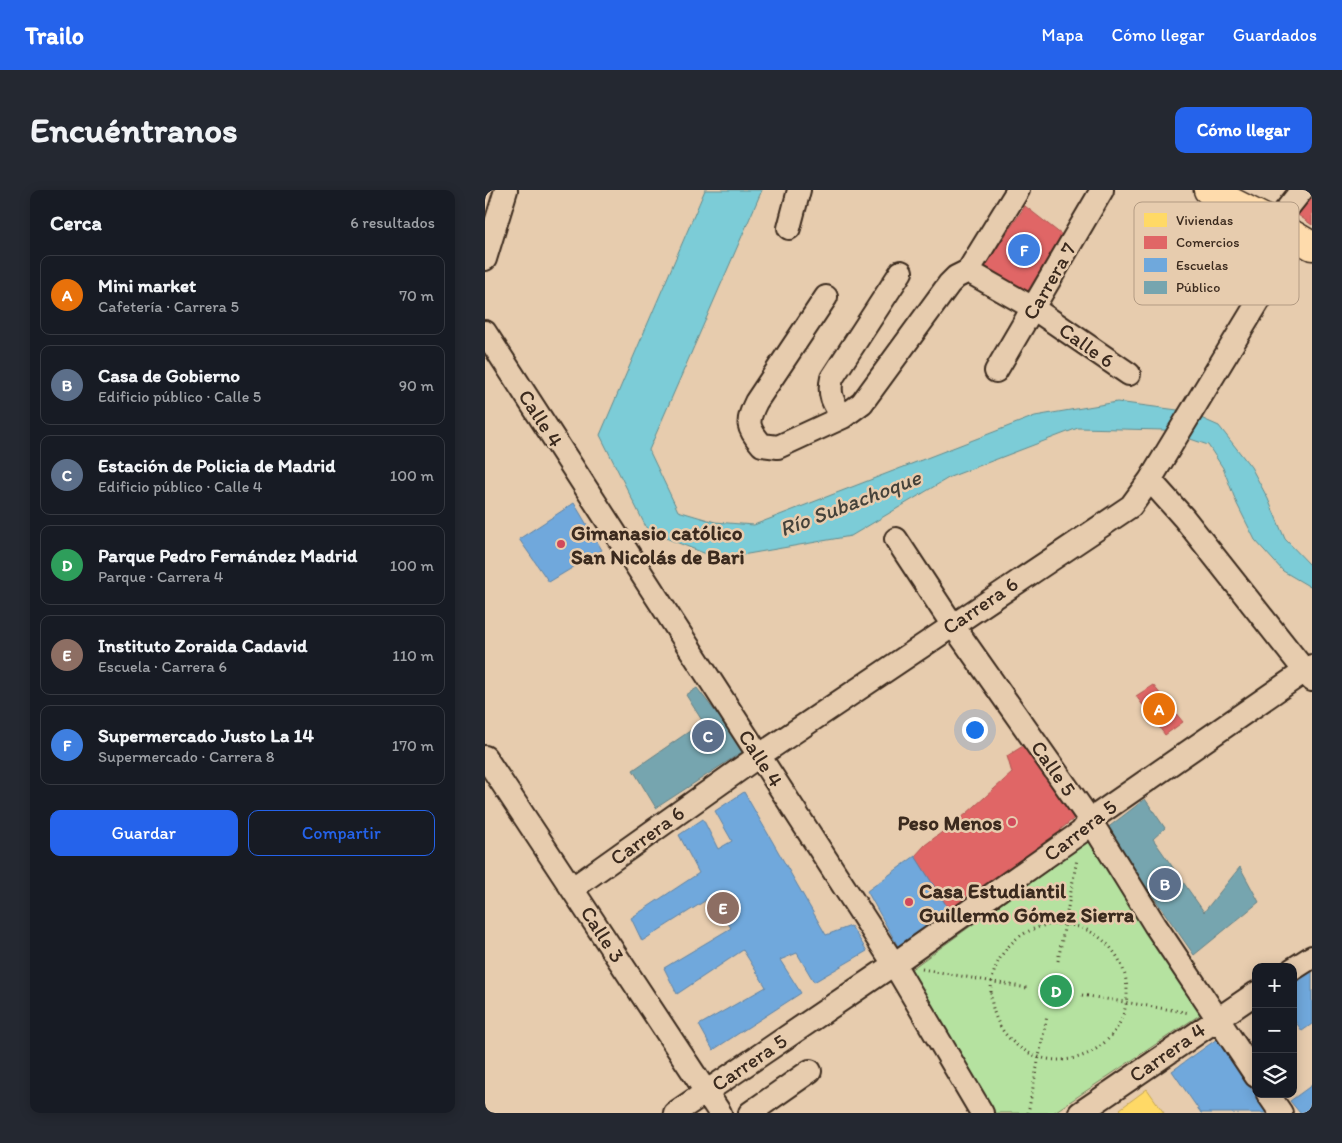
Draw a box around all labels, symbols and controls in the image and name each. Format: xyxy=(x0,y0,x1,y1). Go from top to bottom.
text: Trailo xyxy=(25,21,84,50)
text: Mapa xyxy=(1042,24,1083,46)
text: Cómo llegar xyxy=(1111,24,1205,46)
text: Guardados xyxy=(1233,24,1317,46)
button: Cómo llegar xyxy=(1175,107,1312,153)
text: Encuéntranos xyxy=(30,109,238,151)
legend xyxy=(1134,202,1299,305)
text: Cerca xyxy=(50,210,102,235)
text: Viviendas xyxy=(1176,212,1233,229)
text: 6 resultados xyxy=(350,213,435,232)
pin: F xyxy=(1008,231,1040,269)
text: Comercios xyxy=(1176,234,1239,251)
street label: Carrera 7 xyxy=(1017,238,1081,324)
text: Escuelas xyxy=(1176,257,1228,274)
text: Mini market xyxy=(98,274,196,297)
text: Público xyxy=(1176,279,1220,296)
text: A xyxy=(62,286,72,305)
text: 70 m xyxy=(399,286,434,305)
text: Cafetería · Carrera 5 xyxy=(98,297,239,316)
street label: Calle 6 xyxy=(1054,317,1120,373)
text: Casa de Gobierno xyxy=(98,364,240,387)
text: B xyxy=(62,376,72,395)
text: 90 m xyxy=(399,376,434,395)
street label: Calle 4 xyxy=(513,384,569,452)
text: Edificio público · Calle 5 xyxy=(98,387,261,406)
text: Estación de Policia de Madrid xyxy=(98,454,335,477)
water label: Río Subachoque xyxy=(776,463,926,542)
text: C xyxy=(62,466,72,485)
text: 100 m xyxy=(390,466,434,485)
text: Edificio público · Calle 4 xyxy=(98,477,262,496)
place label: Gimanasio católico San Nicolás de Bari xyxy=(571,520,745,569)
marker: Gimanasio católico San Nicolás de Bari xyxy=(555,538,567,550)
text: Parque Pedro Fernández Madrid xyxy=(98,544,357,567)
text: D xyxy=(62,556,72,575)
text: 100 m xyxy=(390,556,434,575)
text: Parque · Carrera 4 xyxy=(98,567,223,586)
street label: Carrera 6 xyxy=(937,571,1023,639)
text: Instituto Zoraida Cadavid xyxy=(98,634,308,657)
text: E xyxy=(63,646,71,665)
text: 110 m xyxy=(392,646,434,665)
text: Escuela · Carrera 6 xyxy=(98,657,227,676)
pin: A xyxy=(1143,690,1175,728)
pin: C xyxy=(692,717,724,755)
your location xyxy=(962,717,988,743)
text: Supermercado Justo La 14 xyxy=(98,724,314,747)
street label: Calle 4 xyxy=(733,724,789,792)
street label: Calle 5 xyxy=(1026,735,1082,801)
text: F xyxy=(63,736,71,755)
text: 170 m xyxy=(392,736,434,755)
text: Supermercado · Carrera 8 xyxy=(98,747,275,766)
street label: Carrera 5 xyxy=(1039,794,1121,866)
street label: Carrera 6 xyxy=(605,800,689,870)
button: Guardar xyxy=(50,810,238,856)
button: Compartir xyxy=(248,810,435,856)
place label: Peso Menos xyxy=(897,810,1002,835)
marker: Peso Menos xyxy=(1006,816,1018,828)
pin: B xyxy=(1149,865,1181,903)
place label: Casa Estudiantil Guillermo Gómez Sierra xyxy=(919,878,1135,927)
pin: E xyxy=(707,889,739,927)
marker: Casa Estudiantil Guillermo Gómez Sierra xyxy=(903,896,915,908)
street label: Calle 3 xyxy=(576,901,630,967)
map controls xyxy=(1252,963,1297,1098)
button: + xyxy=(1252,963,1297,1008)
pin: D xyxy=(1040,972,1072,1010)
button: − xyxy=(1252,1008,1297,1053)
street label: Carrera 4 xyxy=(1124,1017,1210,1087)
street label: Carrera 5 xyxy=(706,1028,792,1096)
button: layers xyxy=(1252,1053,1297,1098)

